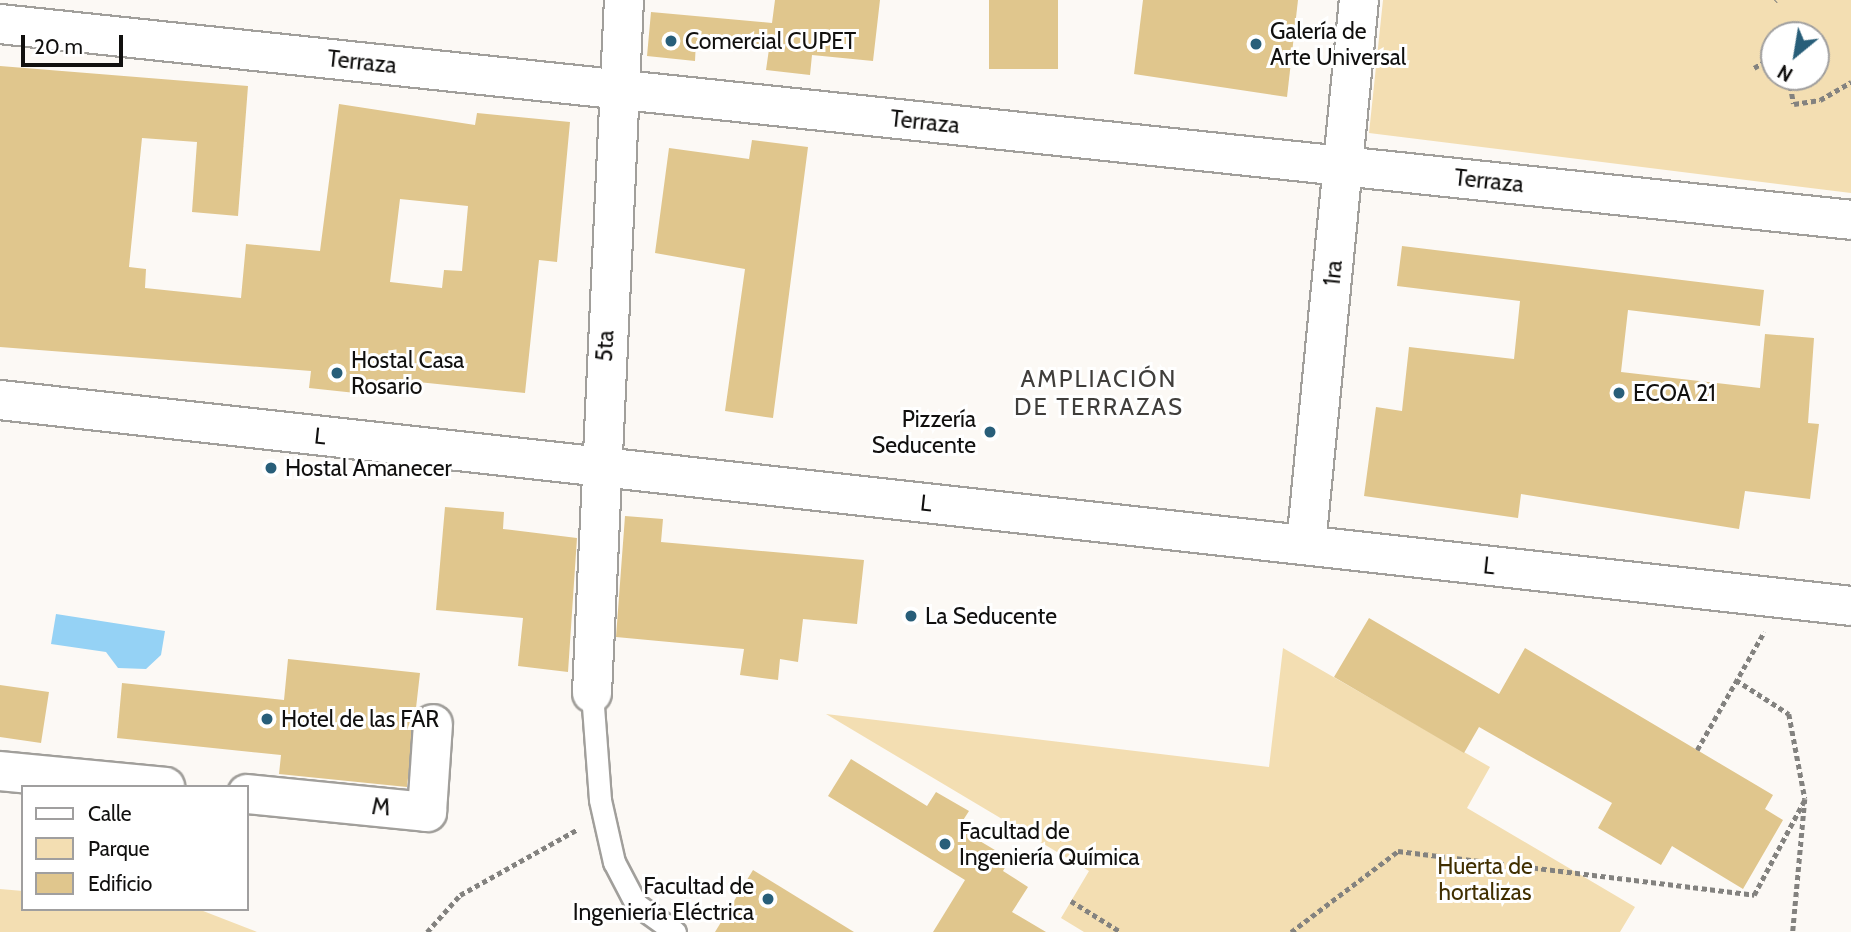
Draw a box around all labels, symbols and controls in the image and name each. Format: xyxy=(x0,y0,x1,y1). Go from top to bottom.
place label: Galería de Arte Universal xyxy=(1270,17,1406,71)
scale bar xyxy=(24,21,126,65)
north arrow xyxy=(1760,21,1830,91)
place label: Comercial CUPET xyxy=(685,27,856,55)
marker: Comercial CUPET xyxy=(663,33,679,49)
text: 20 m xyxy=(34,34,83,59)
marker: Galería de Arte Universal xyxy=(1248,36,1264,52)
street label: Terraza xyxy=(326,45,398,79)
text: N xyxy=(1774,60,1797,86)
street label: Terraza xyxy=(889,105,961,139)
street label: Terraza xyxy=(1453,164,1525,198)
street label: 1ra xyxy=(1318,259,1348,287)
street label: 5ta xyxy=(590,330,620,362)
place label: Hostal Casa Rosario xyxy=(351,346,464,400)
marker: Hostal Casa Rosario xyxy=(329,365,345,381)
district label: AMPLIACIÓN DE TERRAZAS xyxy=(1015,365,1183,421)
place label: ECOA 21 xyxy=(1633,379,1716,407)
marker: ECOA 21 xyxy=(1611,385,1627,401)
place label: Pizzería Seducente xyxy=(872,405,976,459)
street label: L xyxy=(313,422,327,450)
marker: Pizzería Seducente xyxy=(982,424,998,440)
place label: Hostal Amanecer xyxy=(285,454,452,482)
marker: Hostal Amanecer xyxy=(263,460,279,476)
street label: L xyxy=(919,489,933,517)
street label: L xyxy=(1482,552,1496,580)
place label: La Seducente xyxy=(925,602,1057,630)
marker: La Seducente xyxy=(903,608,919,624)
place label: Hotel de las FAR xyxy=(281,705,439,733)
marker: Hotel de las FAR xyxy=(259,711,275,727)
legend xyxy=(21,785,248,911)
street label: M xyxy=(370,792,392,822)
text: Calle xyxy=(88,801,132,826)
place label: Facultad de Ingeniería Química xyxy=(959,817,1140,871)
text: Parque xyxy=(88,836,150,861)
marker: Facultad de Ingeniería Química xyxy=(937,836,953,852)
park label: Huerta de hortalizas xyxy=(1437,852,1533,906)
text: Edificio xyxy=(88,871,152,896)
place label: Facultad de Ingeniería Eléctrica xyxy=(573,872,754,926)
marker: Facultad de Ingeniería Eléctrica xyxy=(760,891,776,907)

